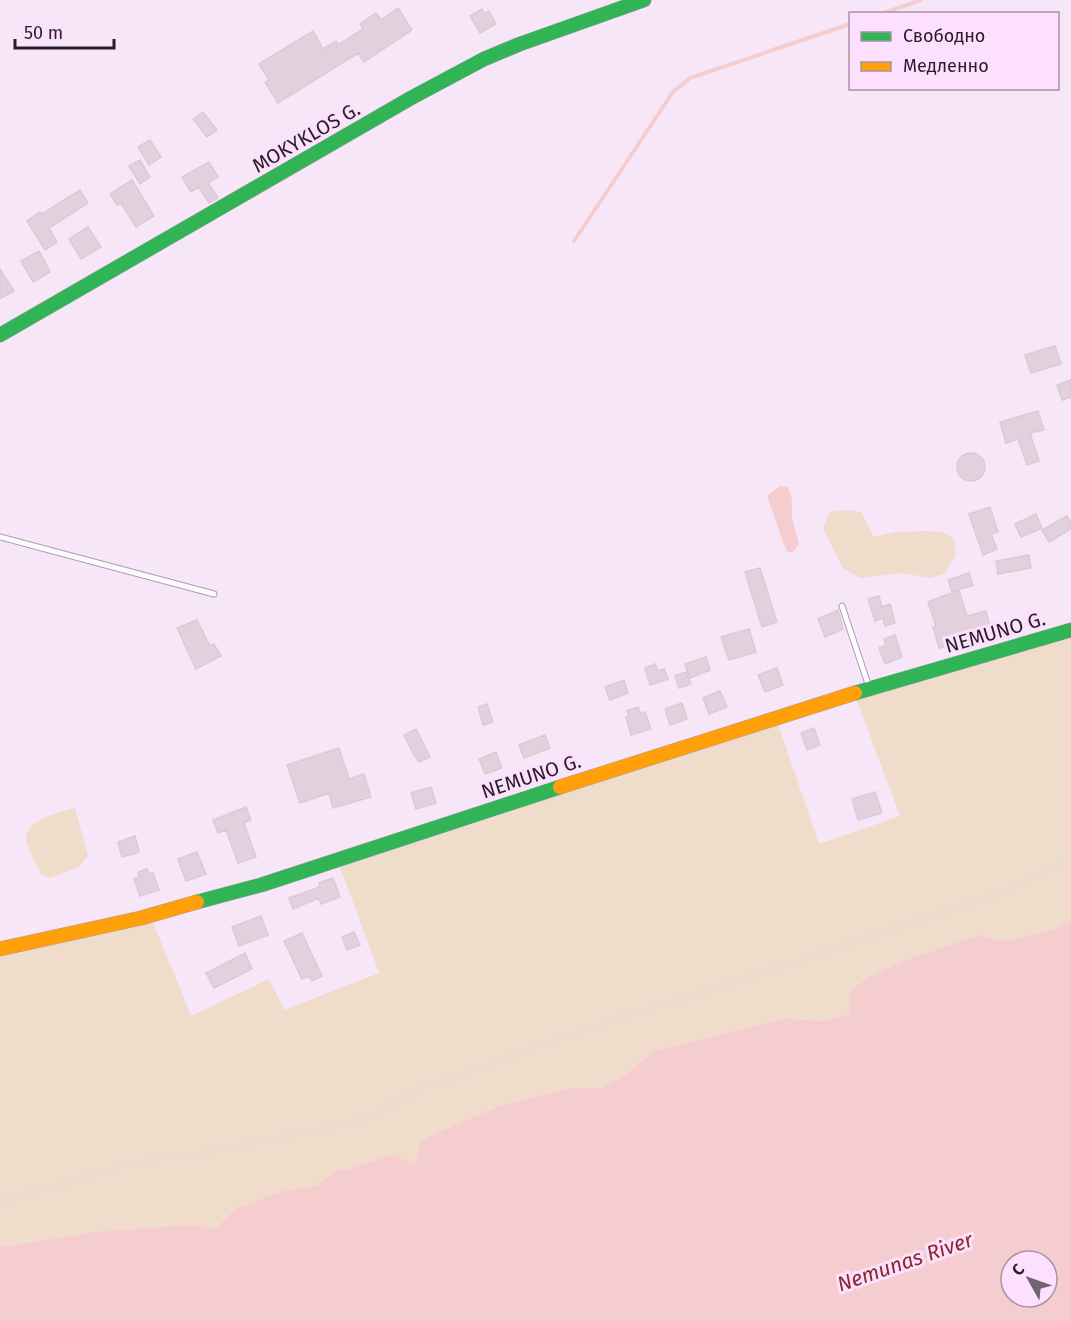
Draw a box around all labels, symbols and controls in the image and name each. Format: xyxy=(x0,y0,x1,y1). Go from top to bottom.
scale bar xyxy=(15,12,114,50)
legend xyxy=(849,12,1059,90)
text: 50 m xyxy=(24,22,63,44)
text: Свободно xyxy=(903,25,985,47)
text: Медленно xyxy=(903,55,989,77)
street label: MOKYKLOS G. xyxy=(248,97,364,177)
street label: NEMUNO G. xyxy=(942,606,1048,658)
street label: NEMUNO G. xyxy=(478,749,584,803)
water label: Nemunas River xyxy=(834,1226,977,1297)
north arrow xyxy=(999,1249,1059,1309)
text: С xyxy=(1008,1259,1029,1279)

